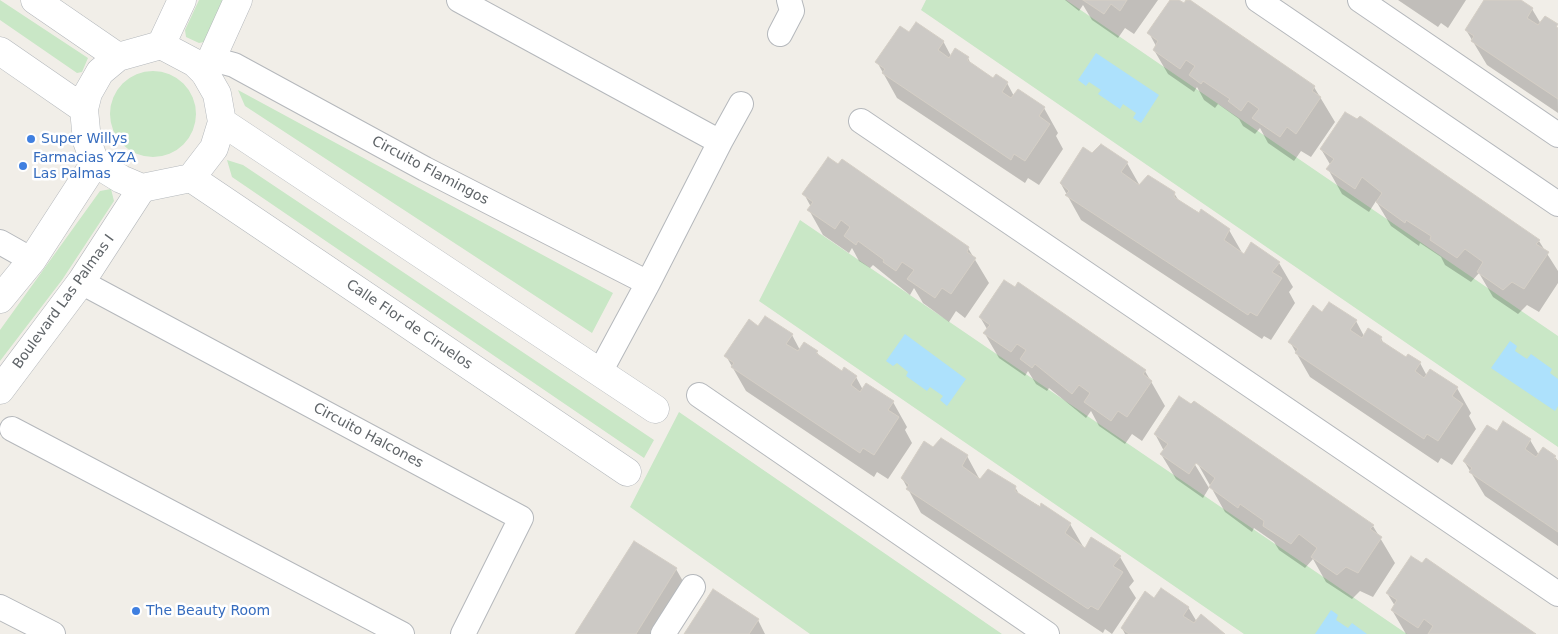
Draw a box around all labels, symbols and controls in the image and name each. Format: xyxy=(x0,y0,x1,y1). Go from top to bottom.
place label: Super Willys xyxy=(41,131,127,147)
marker: Super Willys xyxy=(25,133,37,145)
street label: Circuito Flamingos xyxy=(369,133,491,209)
place label: Farmacias YZA Las Palmas xyxy=(33,150,136,182)
marker: Farmacias YZA Las Palmas xyxy=(17,160,29,172)
street label: Boulevard Las Palmas I xyxy=(10,232,118,372)
street label: Calle Flor de Ciruelos xyxy=(343,277,475,373)
street label: Circuito Halcones xyxy=(310,400,426,472)
place label: The Beauty Room xyxy=(146,603,270,619)
marker: The Beauty Room xyxy=(130,605,142,617)

